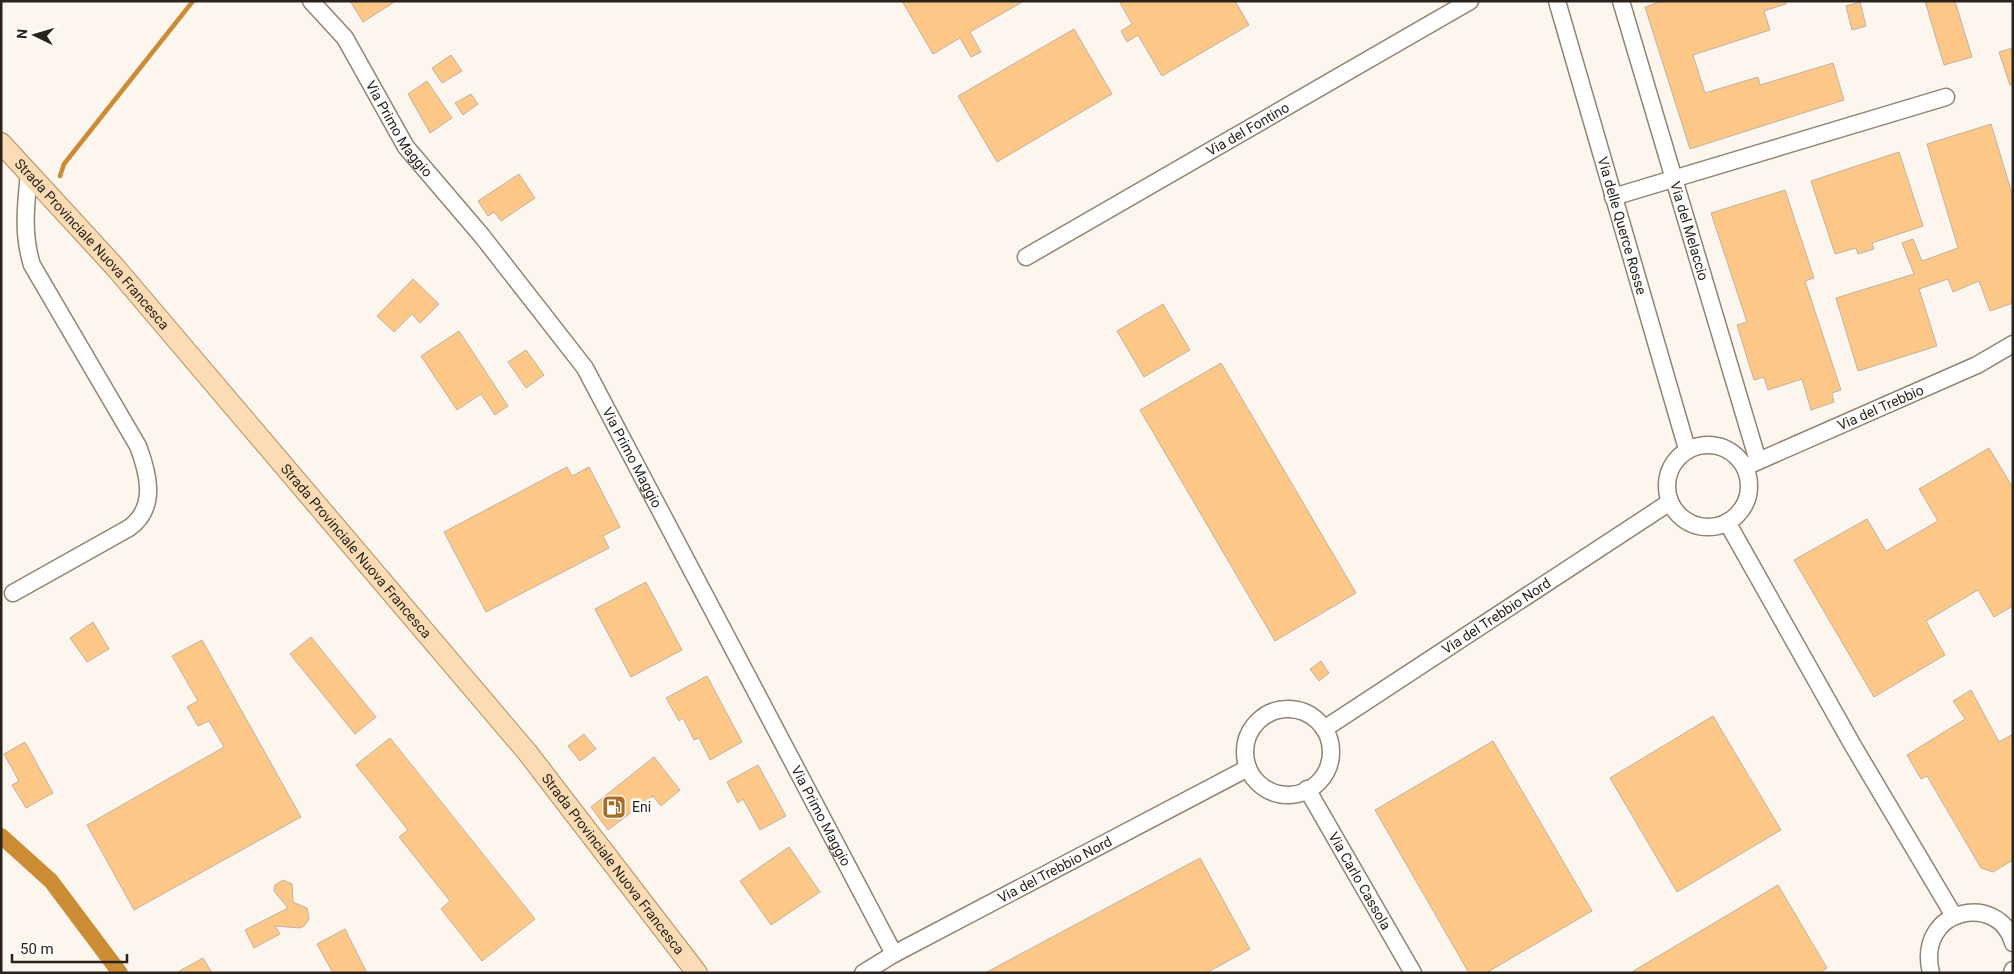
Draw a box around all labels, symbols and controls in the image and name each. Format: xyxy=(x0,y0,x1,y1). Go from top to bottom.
north arrow xyxy=(10,10,60,60)
text: N xyxy=(14,28,30,39)
street label: Via Primo Maggio xyxy=(363,78,436,180)
street label: Via del Fontino xyxy=(1204,99,1292,159)
street label: Strada Provinciale Nuova Francesca xyxy=(11,155,173,333)
street label: Via delle Querce Rosse xyxy=(1595,155,1650,296)
street label: Via del Melaccio xyxy=(1667,180,1712,282)
street label: Via del Trebbio xyxy=(1835,382,1926,433)
street label: Via Primo Maggio xyxy=(599,405,665,511)
street label: Strada Provinciale Nuova Francesca xyxy=(278,460,435,641)
street label: Via del Trebbio Nord xyxy=(1439,575,1553,657)
street label: Via Primo Maggio xyxy=(788,763,854,869)
street label: Strada Provinciale Nuova Francesca xyxy=(539,770,688,957)
fuel station icon: Eni xyxy=(601,794,627,820)
place label: Eni xyxy=(632,799,651,815)
street label: Via Carlo Cassola xyxy=(1326,829,1394,933)
street label: Via del Trebbio Nord xyxy=(995,833,1114,906)
scale bar xyxy=(12,932,128,964)
text: 50 m xyxy=(20,940,54,958)

